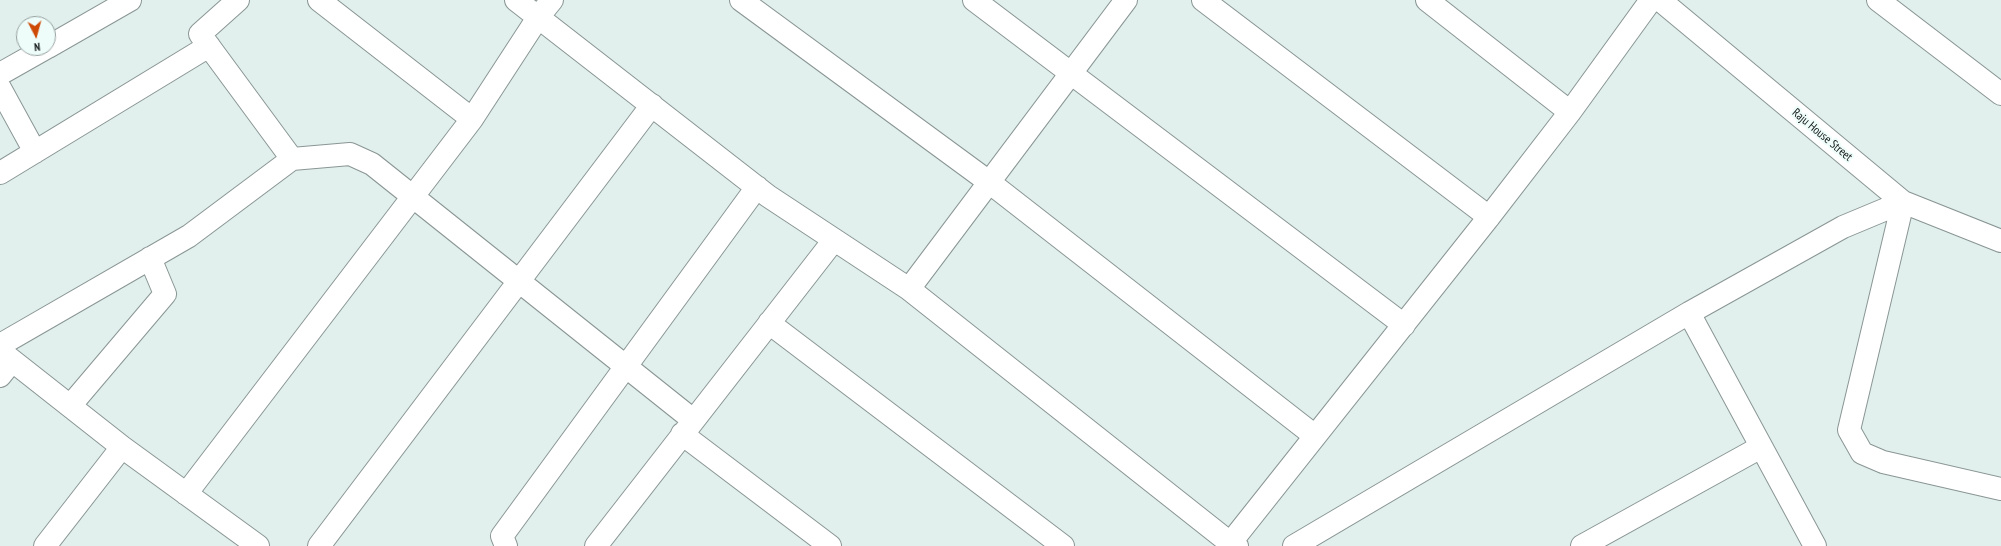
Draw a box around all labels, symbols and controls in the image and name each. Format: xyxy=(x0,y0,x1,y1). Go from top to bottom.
north arrow xyxy=(16,16,56,56)
text: N xyxy=(33,40,41,54)
street label: Raju House Street xyxy=(1789,106,1855,164)

